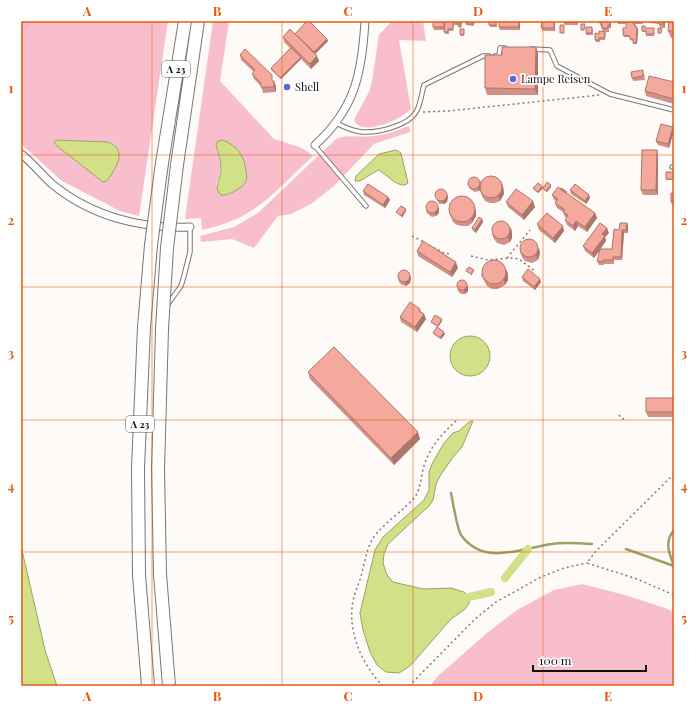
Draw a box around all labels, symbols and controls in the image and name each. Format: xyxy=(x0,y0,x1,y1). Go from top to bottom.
text: A xyxy=(82,2,92,19)
text: B xyxy=(213,2,222,19)
text: C xyxy=(343,2,353,19)
text: D xyxy=(473,2,483,19)
text: E xyxy=(604,2,612,19)
road number: A 23 xyxy=(162,61,190,77)
place label: Lampe Reisen xyxy=(521,71,591,86)
marker: Lampe Reisen xyxy=(508,74,518,84)
text: 1 xyxy=(9,79,14,96)
place label: Shell xyxy=(295,79,319,94)
text: 1 xyxy=(682,79,687,96)
marker: Shell xyxy=(282,82,292,92)
text: 2 xyxy=(8,211,15,228)
text: 2 xyxy=(681,211,688,228)
text: 3 xyxy=(8,344,14,361)
text: 3 xyxy=(681,344,687,361)
road number: A 23 xyxy=(126,416,154,432)
text: 4 xyxy=(8,477,15,494)
text: 4 xyxy=(681,477,688,494)
text: 5 xyxy=(8,609,14,626)
text: 5 xyxy=(681,609,687,626)
scale bar xyxy=(533,647,646,673)
text: 100 m xyxy=(539,652,572,668)
text: A xyxy=(82,687,92,704)
text: B xyxy=(213,687,222,704)
text: C xyxy=(343,687,353,704)
text: D xyxy=(473,687,483,704)
text: E xyxy=(604,687,612,704)

